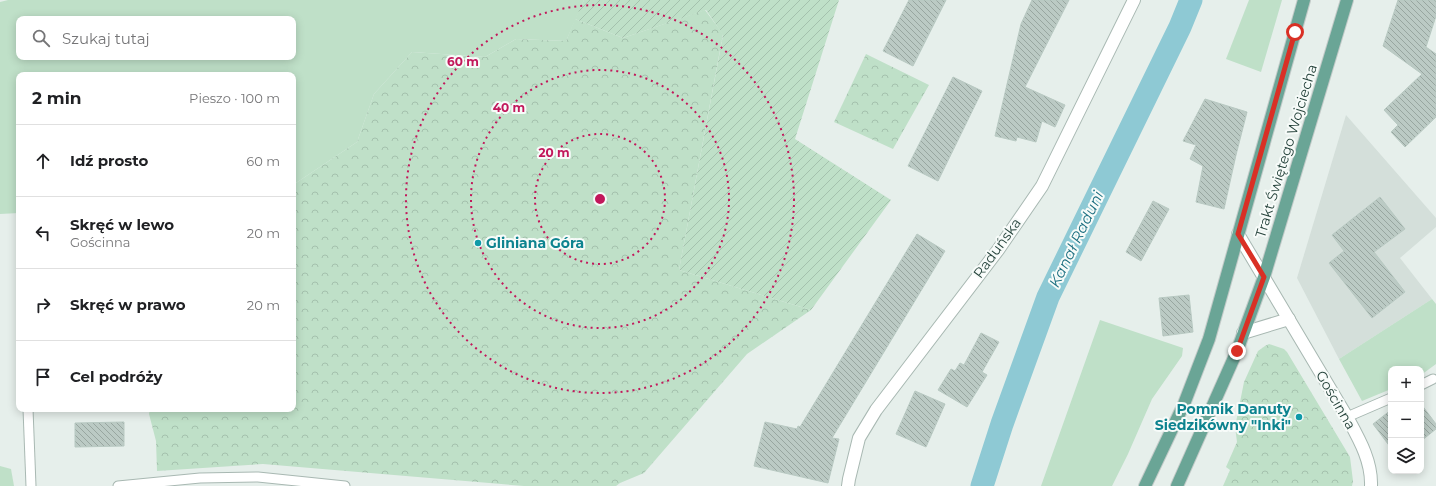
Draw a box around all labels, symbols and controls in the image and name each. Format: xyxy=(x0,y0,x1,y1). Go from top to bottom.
search box xyxy=(16,16,296,60)
route start xyxy=(1286,23,1304,41)
icon: search xyxy=(30,27,52,49)
text: Szukaj tutaj xyxy=(62,29,150,48)
text: 60 m xyxy=(447,54,479,69)
street label: Trakt Świętego Wojciecha xyxy=(1251,62,1321,240)
text: 2 min xyxy=(32,88,82,108)
text: Pieszo · 100 m xyxy=(189,90,280,106)
text: 40 m xyxy=(493,100,525,115)
text: 20 m xyxy=(538,145,570,160)
icon: ahead xyxy=(32,150,54,172)
text: Idź prosto xyxy=(70,151,148,170)
text: 60 m xyxy=(246,153,280,169)
water label: Kanał Raduni xyxy=(1045,187,1108,290)
centre of rings xyxy=(593,192,607,206)
street label: Raduńska xyxy=(969,214,1025,282)
text: Skręć w lewo xyxy=(70,215,174,234)
icon: left xyxy=(32,222,54,244)
text: 20 m xyxy=(247,225,280,241)
text: Gościnna xyxy=(70,234,131,250)
place label: Gliniana Góra xyxy=(486,234,584,252)
marker: Gliniana Góra xyxy=(473,238,483,248)
icon: right xyxy=(32,294,54,316)
text: Skręć w prawo xyxy=(70,295,186,314)
text: 20 m xyxy=(247,297,280,313)
route end xyxy=(1228,342,1246,360)
icon: arrive xyxy=(32,366,54,388)
map controls xyxy=(1388,366,1424,474)
button: + xyxy=(1388,366,1424,402)
text: Cel podróży xyxy=(70,367,162,386)
street label: Gościnna xyxy=(1312,367,1360,433)
place label: Pomnik Danuty Siedzikówny "Inki" xyxy=(1155,400,1292,434)
button: − xyxy=(1388,402,1424,438)
marker: Pomnik Danuty Siedzikówny "Inki" xyxy=(1294,412,1304,422)
button: layers xyxy=(1388,438,1424,474)

